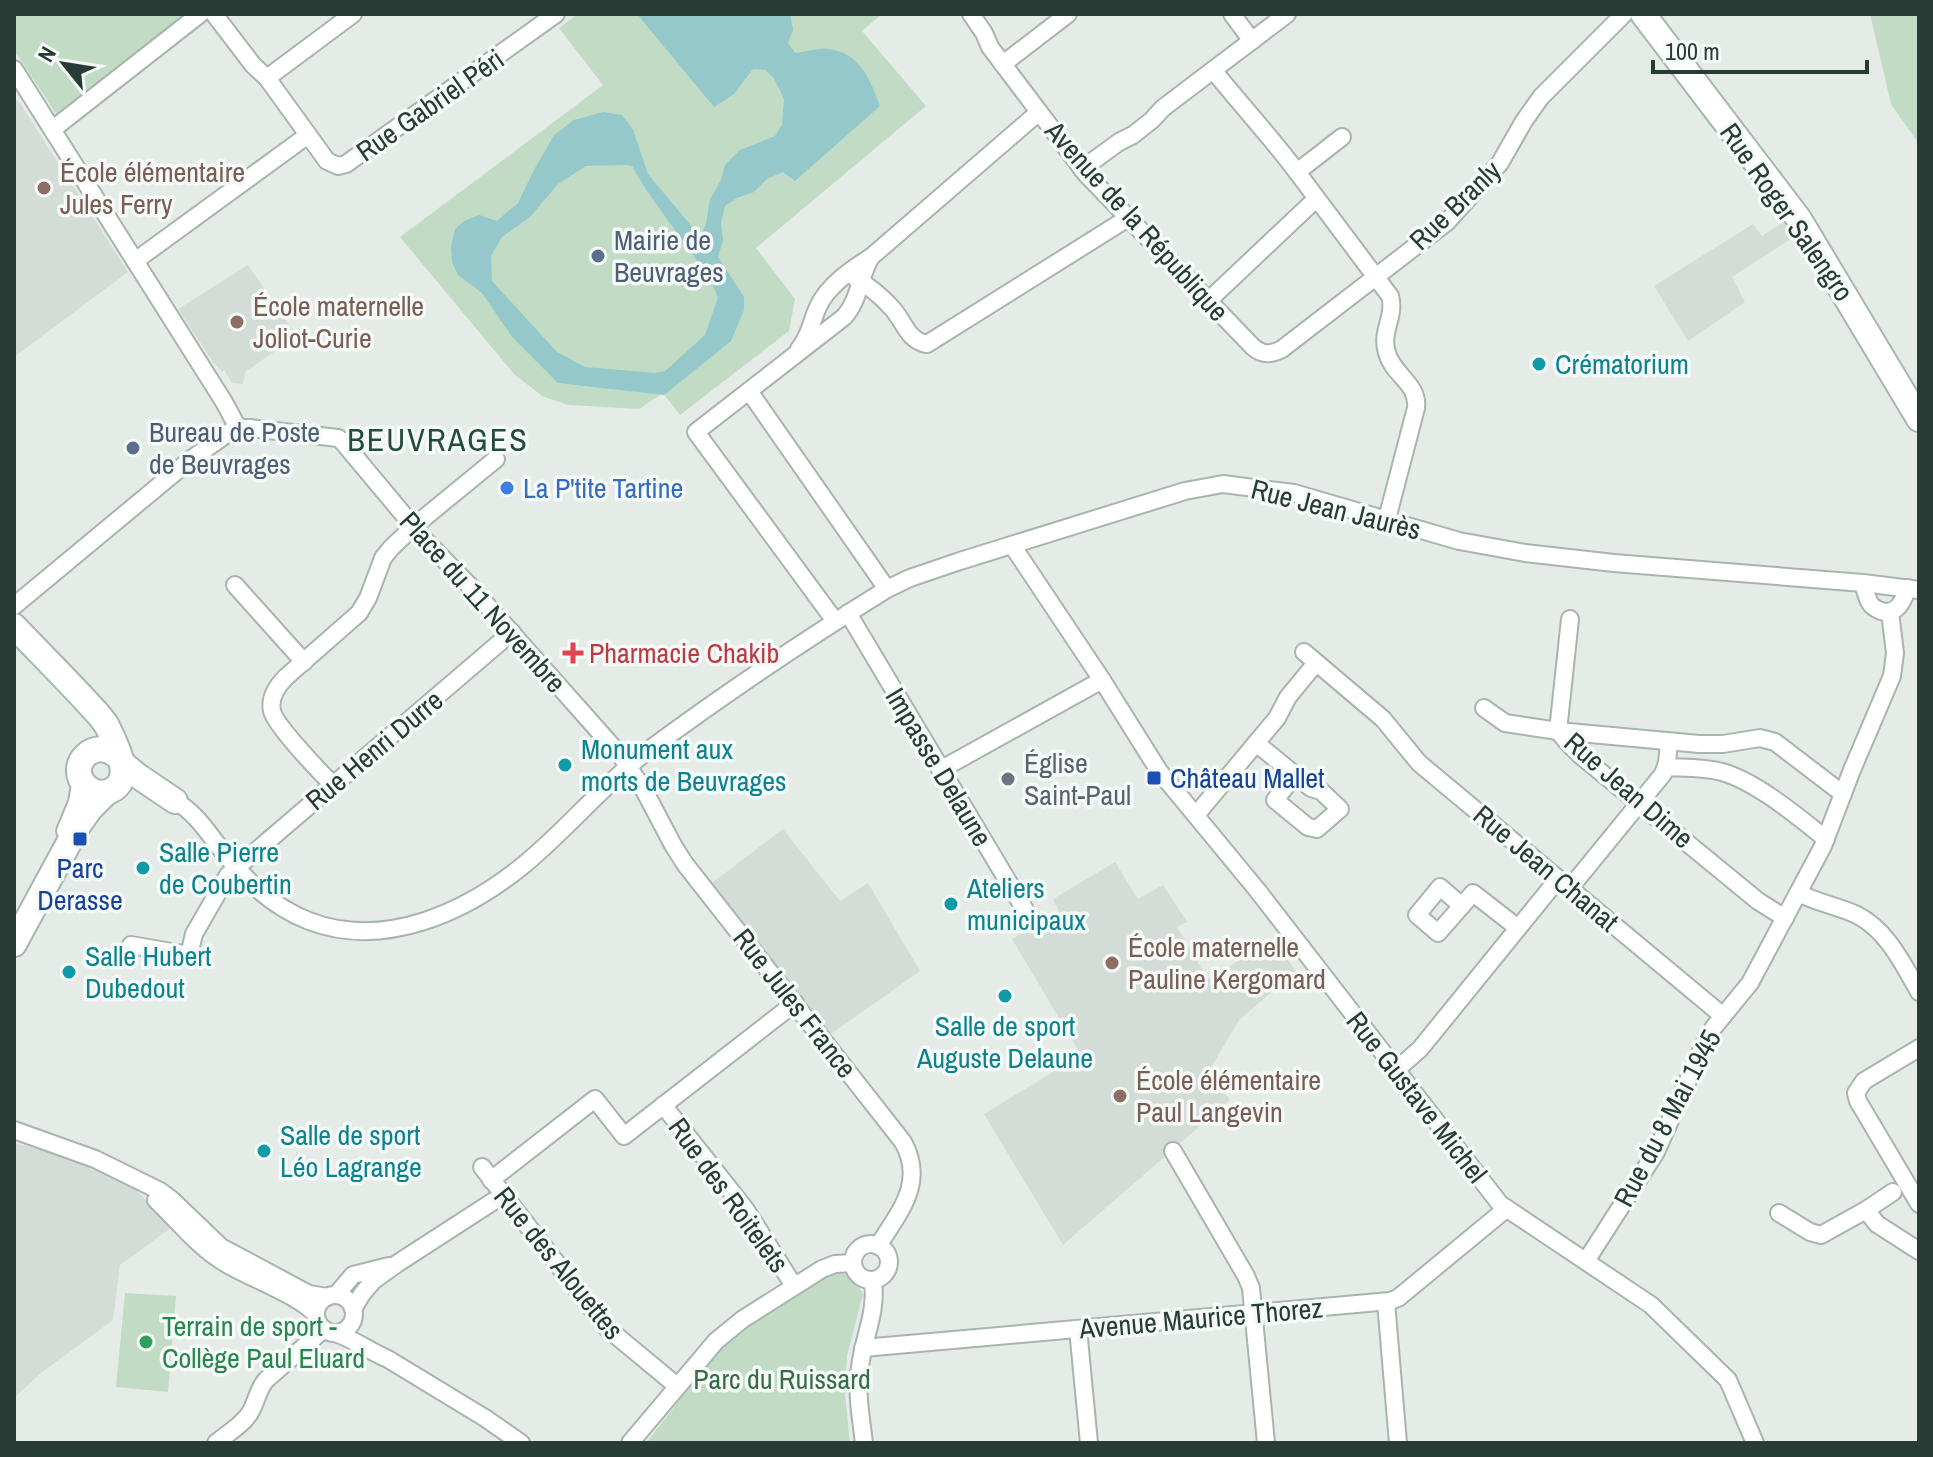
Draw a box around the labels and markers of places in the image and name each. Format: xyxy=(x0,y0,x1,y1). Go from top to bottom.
place label: École élémentaire Jules Ferry xyxy=(60,153,245,223)
marker: École élémentaire Jules Ferry xyxy=(35,179,53,197)
place label: Mairie de Beuvrages xyxy=(614,221,724,291)
marker: Mairie de Beuvrages xyxy=(589,247,607,265)
place label: École maternelle Joliot-Curie xyxy=(253,287,424,357)
marker: École maternelle Joliot-Curie xyxy=(228,313,246,331)
place label: Crématorium xyxy=(1555,345,1689,383)
marker: Crématorium xyxy=(1530,355,1548,373)
place label: Bureau de Poste de Beuvrages xyxy=(149,413,320,483)
marker: Bureau de Poste de Beuvrages xyxy=(124,439,142,457)
place label: La P'tite Tartine xyxy=(523,469,683,507)
marker: La P'tite Tartine xyxy=(498,479,516,497)
place label: Pharmacie Chakib xyxy=(589,634,779,672)
marker: Pharmacie Chakib xyxy=(564,644,582,662)
place label: Monument aux morts de Beuvrages xyxy=(581,730,786,800)
place label: Église Saint-Paul xyxy=(1024,744,1131,814)
marker: Monument aux morts de Beuvrages xyxy=(556,756,574,774)
place label: Château Mallet xyxy=(1170,759,1324,797)
marker: Château Mallet xyxy=(1145,769,1163,787)
marker: Église Saint-Paul xyxy=(999,770,1017,788)
marker: Parc Derasse xyxy=(71,830,89,848)
place label: Salle Pierre de Coubertin xyxy=(159,833,292,903)
place label: Parc Derasse xyxy=(37,849,123,919)
marker: Salle Pierre de Coubertin xyxy=(134,859,152,877)
place label: Ateliers municipaux xyxy=(966,869,1086,939)
marker: Ateliers municipaux xyxy=(942,895,960,913)
place label: École maternelle Pauline Kergomard xyxy=(1128,928,1326,998)
place label: Salle Hubert Dubedout xyxy=(85,937,211,1007)
marker: École maternelle Pauline Kergomard xyxy=(1103,954,1121,972)
marker: Salle Hubert Dubedout xyxy=(60,963,78,981)
marker: Salle de sport Auguste Delaune xyxy=(996,987,1014,1005)
place label: Salle de sport Auguste Delaune xyxy=(916,1007,1093,1077)
place label: École élémentaire Paul Langevin xyxy=(1136,1061,1321,1131)
marker: École élémentaire Paul Langevin xyxy=(1111,1087,1129,1105)
place label: Salle de sport Léo Lagrange xyxy=(280,1116,422,1186)
marker: Salle de sport Léo Lagrange xyxy=(255,1142,273,1160)
place label: Terrain de sport - Collège Paul Eluard xyxy=(162,1307,365,1377)
marker: Terrain de sport - Collège Paul Eluard xyxy=(137,1333,155,1351)

